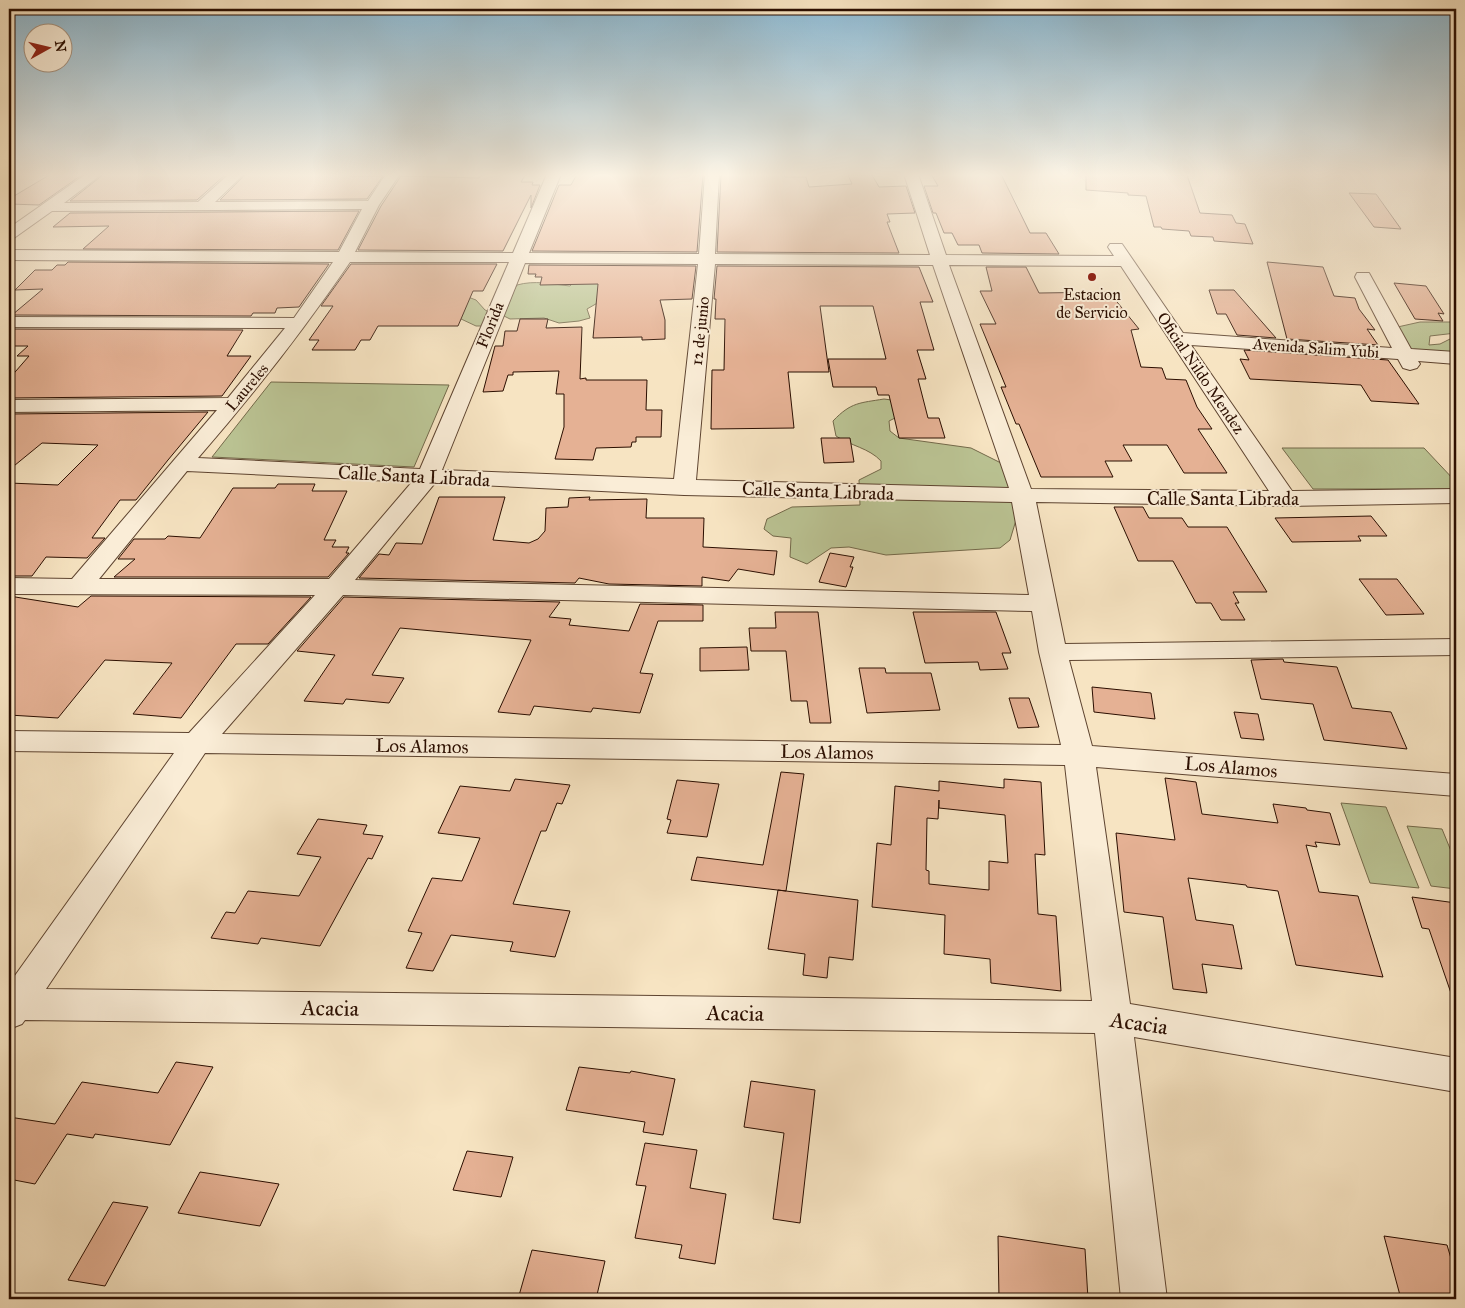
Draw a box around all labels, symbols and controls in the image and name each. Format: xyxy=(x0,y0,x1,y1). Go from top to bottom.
north arrow xyxy=(22,22,72,72)
text: N xyxy=(51,39,70,53)
marker: Estacion de Servicio xyxy=(1086,271,1098,283)
place label: Estacion de Servicio xyxy=(1056,285,1128,322)
street label: 12 de junio xyxy=(687,296,713,366)
street label: Florida xyxy=(472,299,508,351)
street label: Oficial Nildo Mendez xyxy=(1153,309,1249,438)
street label: Avenida Salim Yubi xyxy=(1251,334,1380,362)
street label: Laureles xyxy=(222,359,273,415)
street label: Calle Santa Librada xyxy=(337,461,492,492)
street label: Calle Santa Librada xyxy=(742,477,895,505)
street label: Calle Santa Librada xyxy=(1147,487,1300,510)
street label: Los Alamos xyxy=(375,734,469,758)
street label: Los Alamos xyxy=(780,740,874,764)
street label: Los Alamos xyxy=(1184,751,1279,783)
street label: Acacia xyxy=(300,994,360,1022)
street label: Acacia xyxy=(705,999,765,1027)
street label: Acacia xyxy=(1107,1005,1170,1040)

